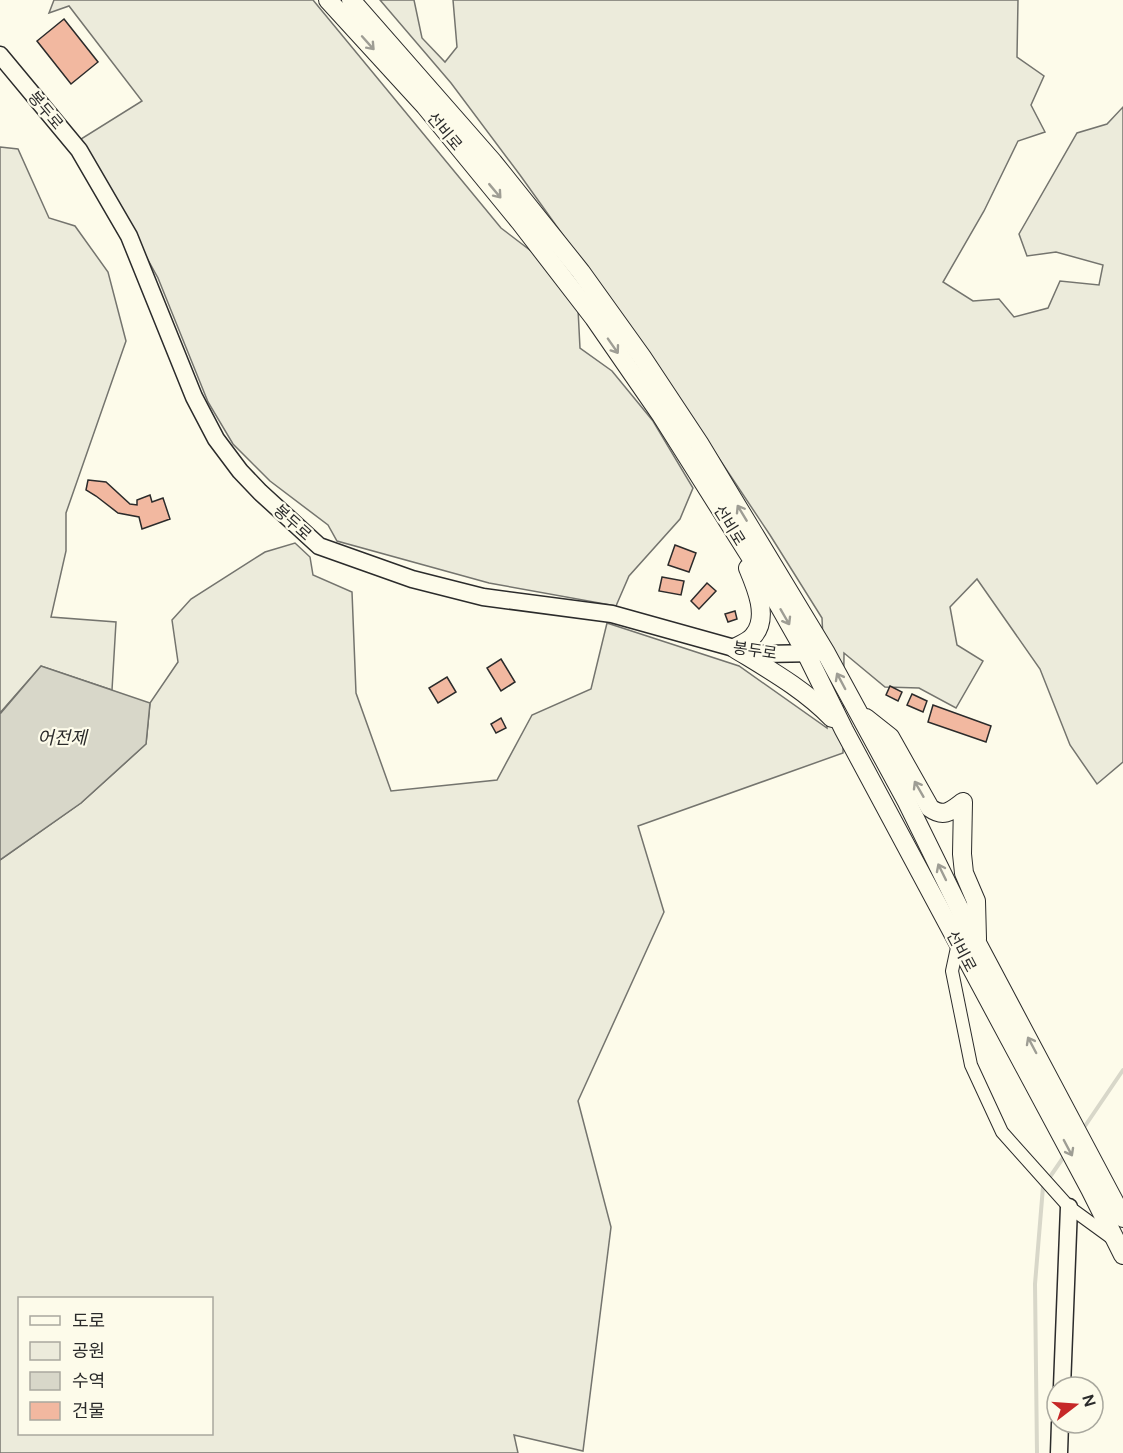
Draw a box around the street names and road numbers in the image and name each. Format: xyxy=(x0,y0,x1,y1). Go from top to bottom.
street label: 봉두로 xyxy=(23,87,68,134)
street label: 선비로 xyxy=(422,108,467,155)
street label: 봉두로 xyxy=(269,500,316,545)
street label: 선비로 xyxy=(709,501,750,550)
street label: 봉두로 xyxy=(732,637,779,664)
street label: 선비로 xyxy=(942,927,981,976)

